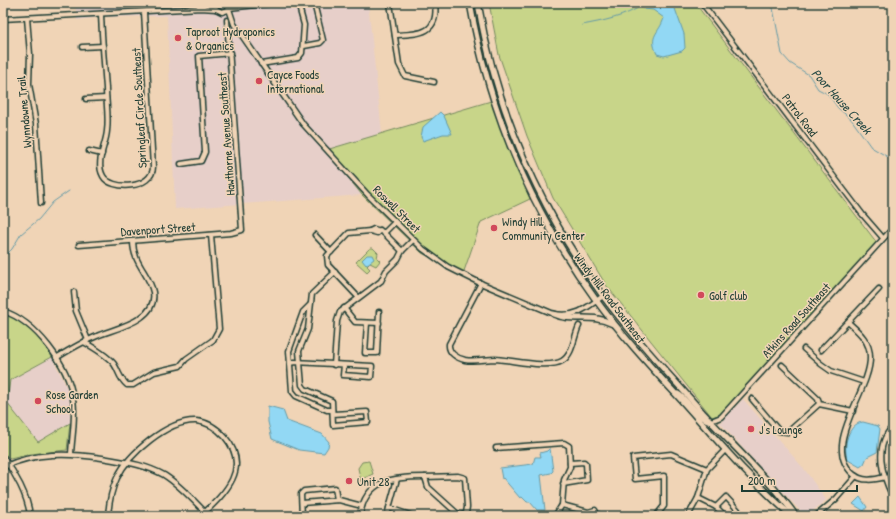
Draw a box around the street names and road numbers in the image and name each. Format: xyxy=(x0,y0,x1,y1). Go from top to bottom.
street label: Springleaf Circle Southeast xyxy=(127,47,151,168)
street label: Hawthorne Avenue Southeast xyxy=(213,71,239,196)
street label: Wynndowne Trail xyxy=(12,75,36,149)
street label: Patrol Road xyxy=(778,90,822,140)
street label: Roswell Street xyxy=(369,181,425,237)
street label: Davenport Street xyxy=(120,218,197,240)
street label: Windy Hill Road Southeast xyxy=(570,249,650,347)
street label: Atkins Road Southeast xyxy=(758,278,835,361)

